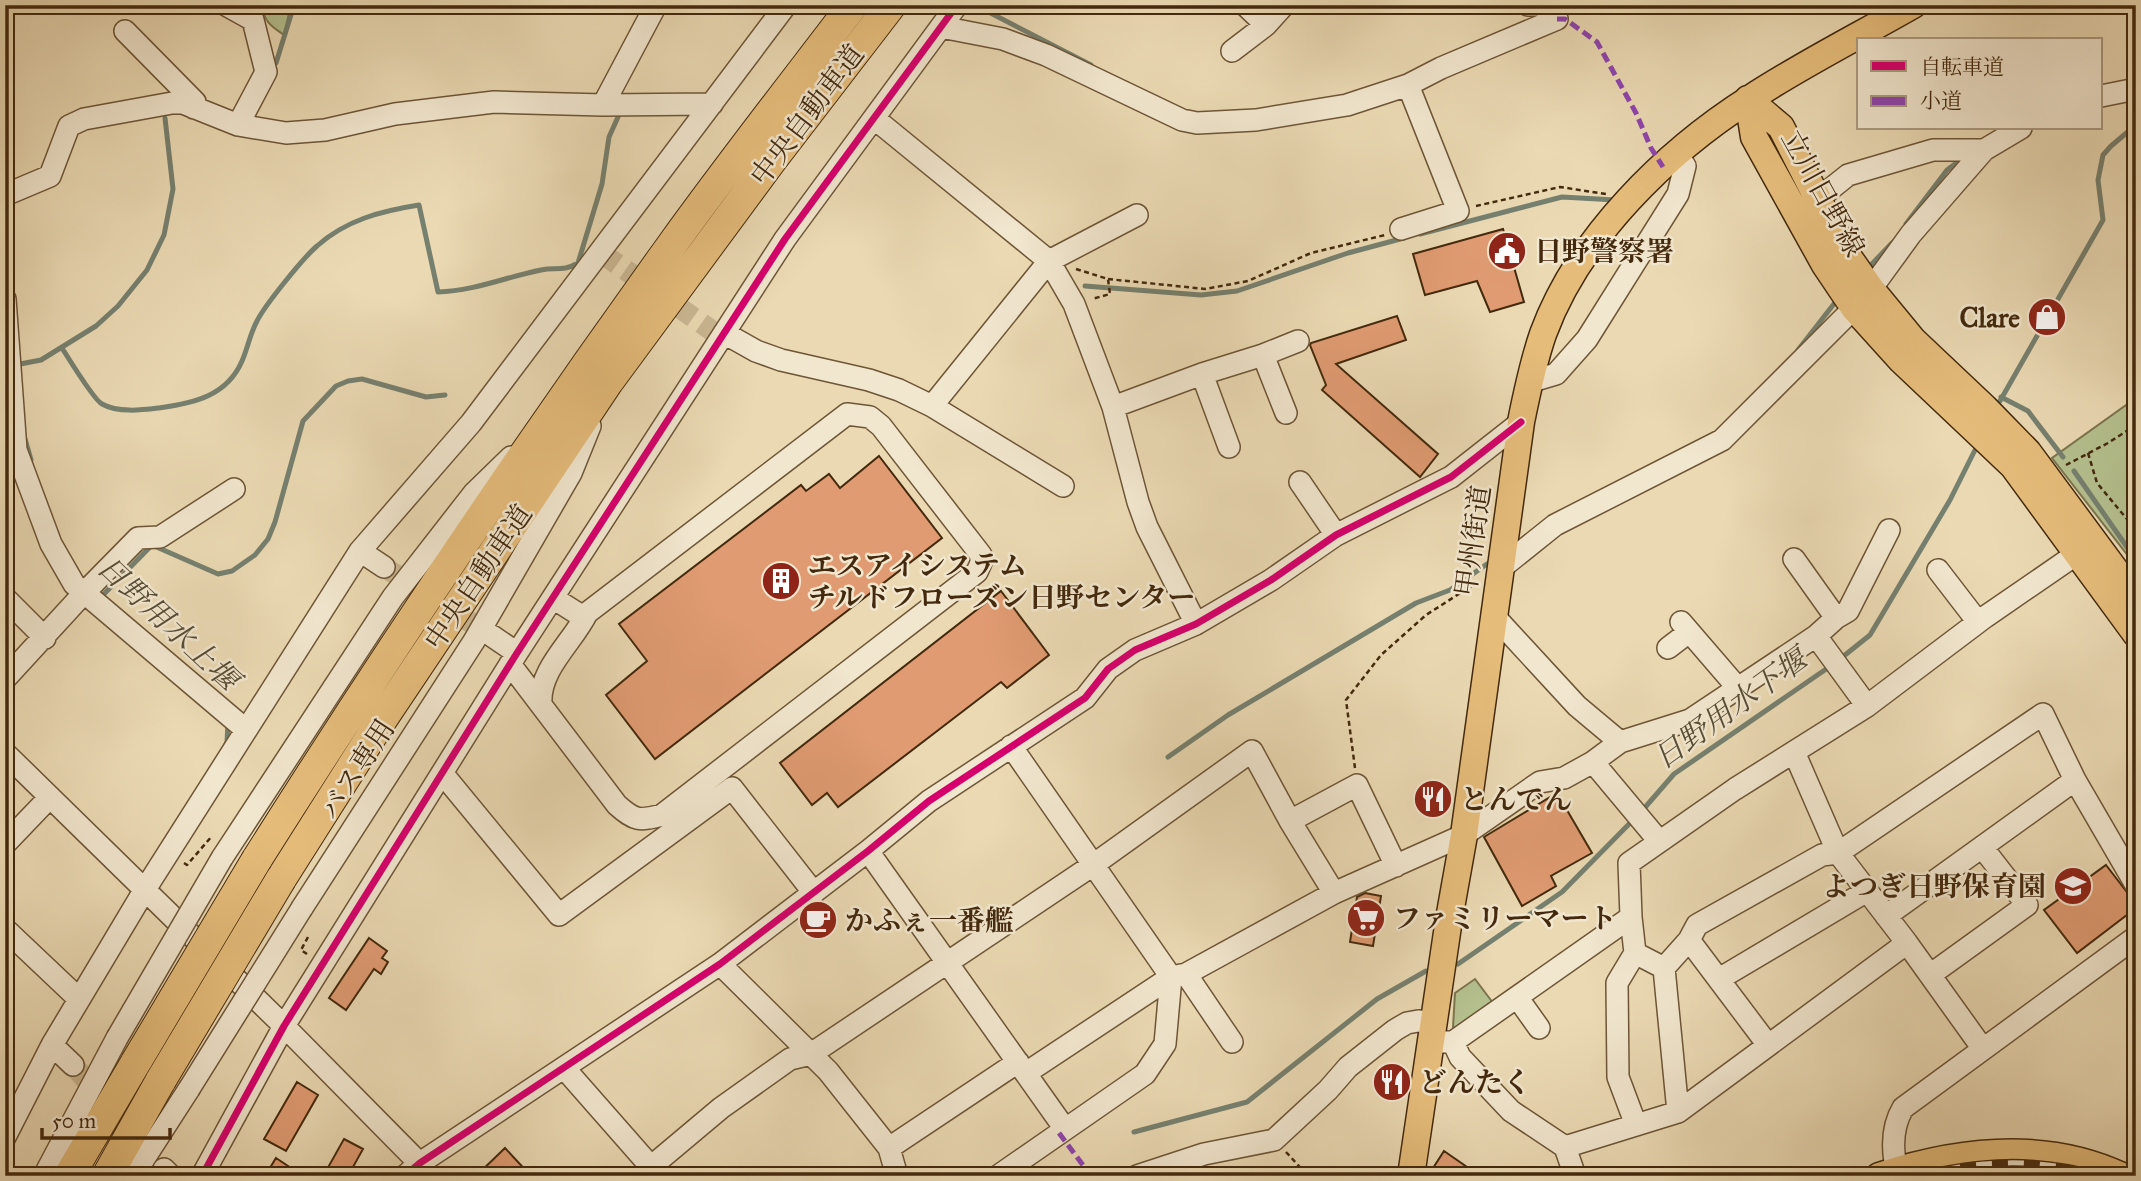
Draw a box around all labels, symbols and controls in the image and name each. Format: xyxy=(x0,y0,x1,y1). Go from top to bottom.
street label: 中央自動車道 xyxy=(742,37,872,193)
legend xyxy=(1857,38,2102,130)
text: 自転車道 xyxy=(1920,54,2004,80)
text: 小道 xyxy=(1920,88,1962,114)
street label: 立川日野線 xyxy=(1774,123,1872,263)
public building icon: 日野警察署 xyxy=(1486,230,1528,272)
place label: 日野警察署 xyxy=(1534,234,1674,269)
shop icon: Clare xyxy=(2026,296,2068,338)
place label: Clare xyxy=(1960,300,2020,335)
street label: 甲州街道 xyxy=(1448,483,1498,599)
street label: 中央自動車道 xyxy=(417,498,539,656)
water label: 日野用水上堰 xyxy=(90,548,250,701)
place label: エスアイシステム チルドフローズン日野センター xyxy=(808,548,1195,615)
building icon: エスアイシステム チルドフローズン日野センター xyxy=(760,560,802,602)
water label: 日野用水下堰 xyxy=(1647,639,1817,776)
street label: バス専用 xyxy=(312,712,402,826)
restaurant icon: とんでん xyxy=(1412,778,1454,820)
place label: とんでん xyxy=(1460,782,1572,817)
school or university icon: よつぎ日野保育園 xyxy=(2052,865,2094,907)
place label: よつぎ日野保育園 xyxy=(1822,869,2046,904)
supermarket icon: ファミリーマート xyxy=(1345,897,1387,939)
cafe icon: かふぇ一番艦 xyxy=(797,899,839,941)
place label: ファミリーマート xyxy=(1393,901,1616,936)
place label: かふぇ一番艦 xyxy=(845,903,1014,938)
restaurant icon: どんたく xyxy=(1371,1061,1413,1103)
place label: どんたく xyxy=(1419,1065,1531,1100)
scale bar xyxy=(42,1097,170,1141)
text: 50 m xyxy=(52,1108,97,1134)

